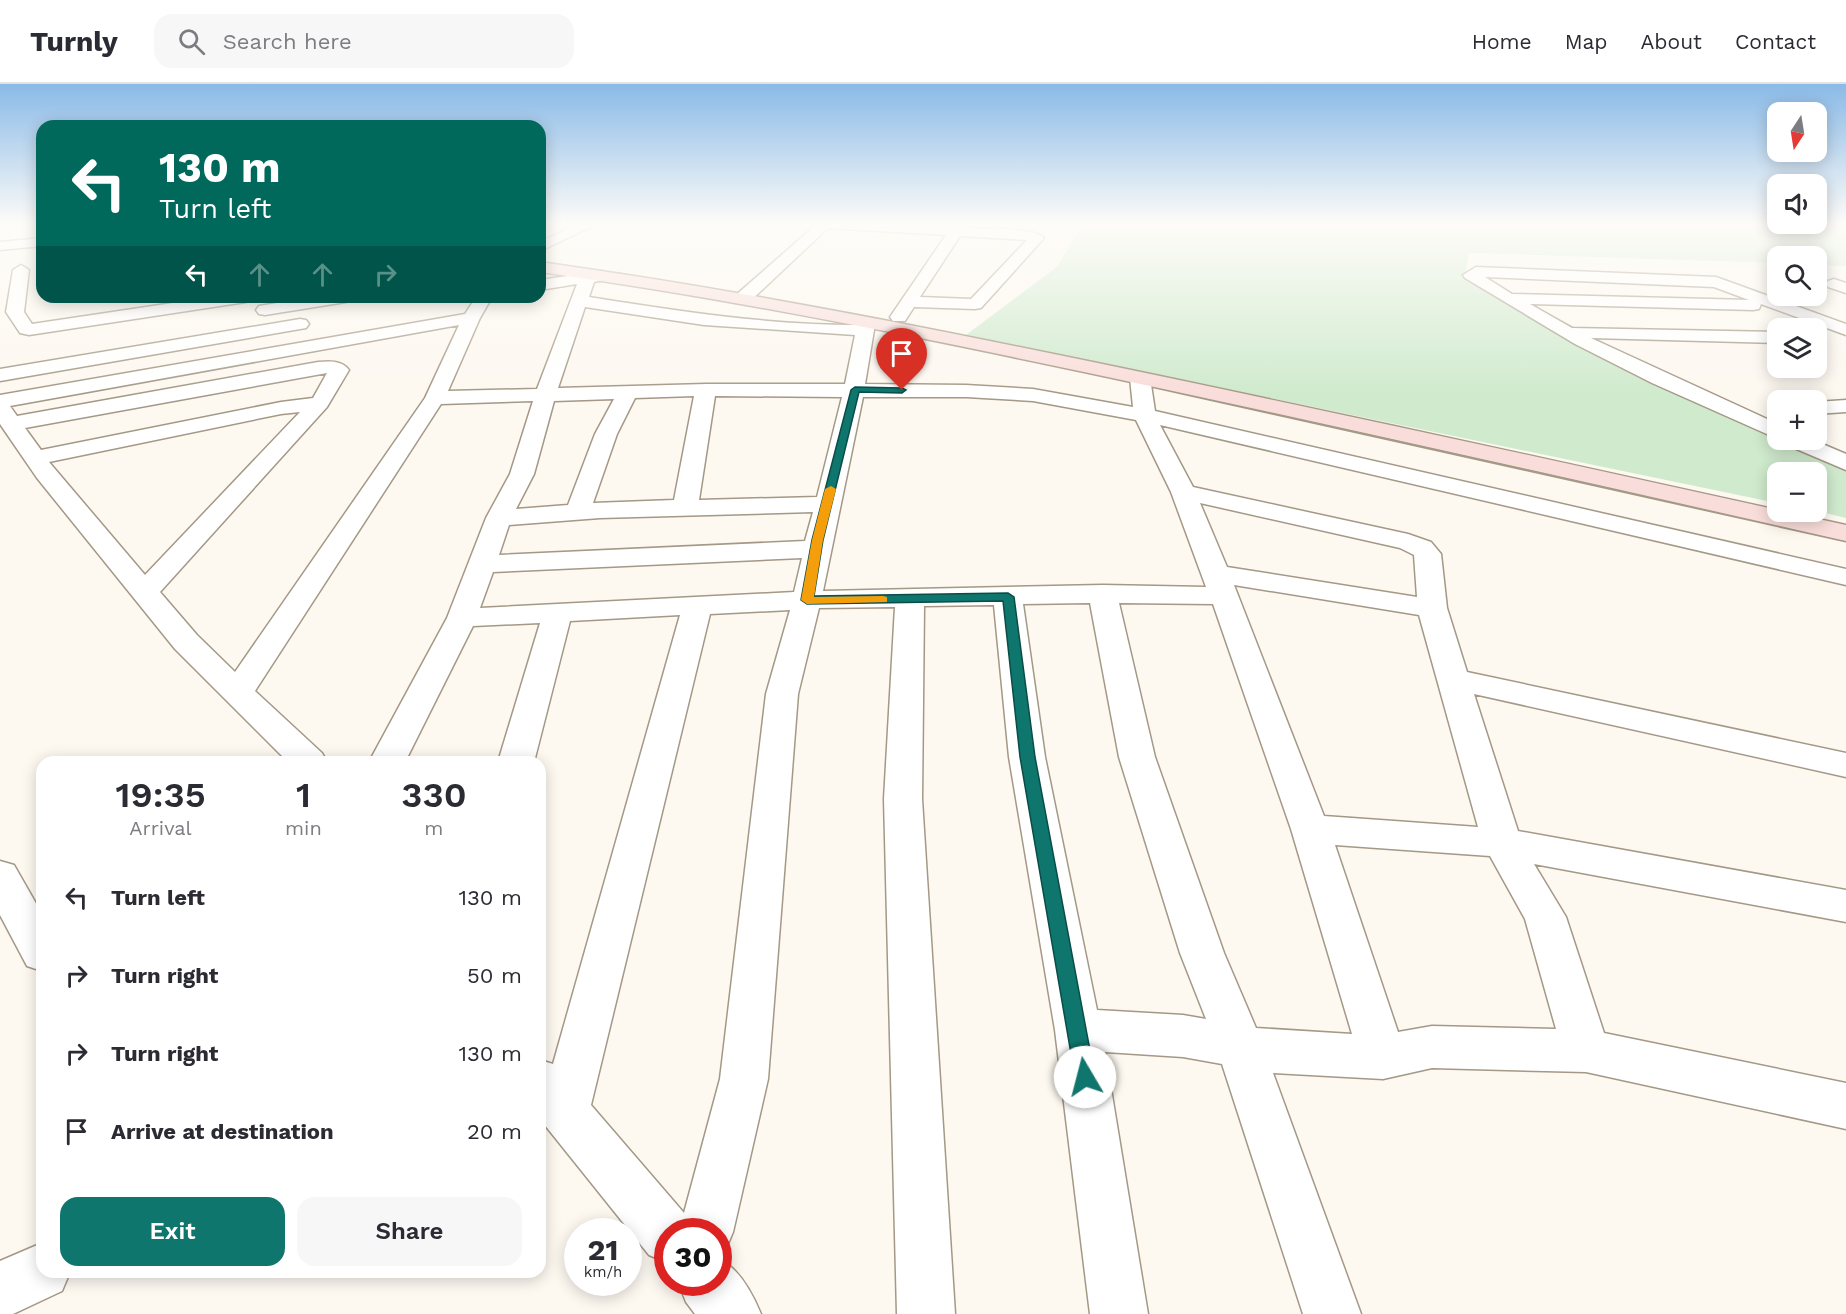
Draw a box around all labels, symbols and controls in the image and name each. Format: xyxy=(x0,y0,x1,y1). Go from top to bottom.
search box xyxy=(154,14,574,68)
text: Turnly xyxy=(30,25,118,58)
icon: search xyxy=(175,25,208,58)
text: Search here xyxy=(223,29,352,54)
text: Home xyxy=(1472,29,1532,54)
text: Map xyxy=(1565,29,1608,54)
text: About xyxy=(1641,29,1702,54)
text: Contact xyxy=(1735,29,1816,54)
north arrow xyxy=(1767,102,1827,162)
map controls xyxy=(1767,102,1827,522)
text: 130 m xyxy=(159,143,281,192)
icon: left xyxy=(60,144,138,222)
button: sound xyxy=(1767,174,1827,234)
text: Turn left xyxy=(159,193,271,225)
button: search xyxy=(1767,246,1827,306)
icon: left xyxy=(180,258,213,291)
icon: ahead xyxy=(243,258,276,291)
icon: ahead xyxy=(306,258,339,291)
icon: right xyxy=(369,258,402,291)
button: layers xyxy=(1767,318,1827,378)
pin xyxy=(876,328,927,390)
icon: arrive xyxy=(885,337,918,370)
button: + xyxy=(1767,390,1827,450)
button: − xyxy=(1767,462,1827,522)
text: 19:35 xyxy=(115,774,206,816)
text: 1 xyxy=(296,774,311,816)
text: 330 xyxy=(401,774,467,816)
text: Arrival xyxy=(129,816,192,840)
text: min xyxy=(285,816,322,840)
text: m xyxy=(424,816,443,840)
icon: left xyxy=(60,881,93,914)
text: Turn left xyxy=(111,885,205,910)
text: 130 m xyxy=(458,885,522,910)
icon: right xyxy=(60,959,93,992)
text: Turn right xyxy=(111,963,218,988)
text: 50 m xyxy=(467,963,522,988)
icon: right xyxy=(60,1037,93,1070)
text: Turn right xyxy=(111,1041,218,1066)
text: 130 m xyxy=(458,1041,522,1066)
position arrow xyxy=(1053,1045,1117,1109)
icon: arrive xyxy=(60,1115,93,1148)
text: Arrive at destination xyxy=(111,1119,334,1144)
text: 20 m xyxy=(467,1119,522,1144)
button: Exit xyxy=(60,1197,285,1266)
button: Share xyxy=(297,1197,522,1266)
speed limit sign: 30 xyxy=(654,1218,732,1296)
text: 21 xyxy=(588,1232,618,1267)
text: km/h xyxy=(584,1263,622,1281)

